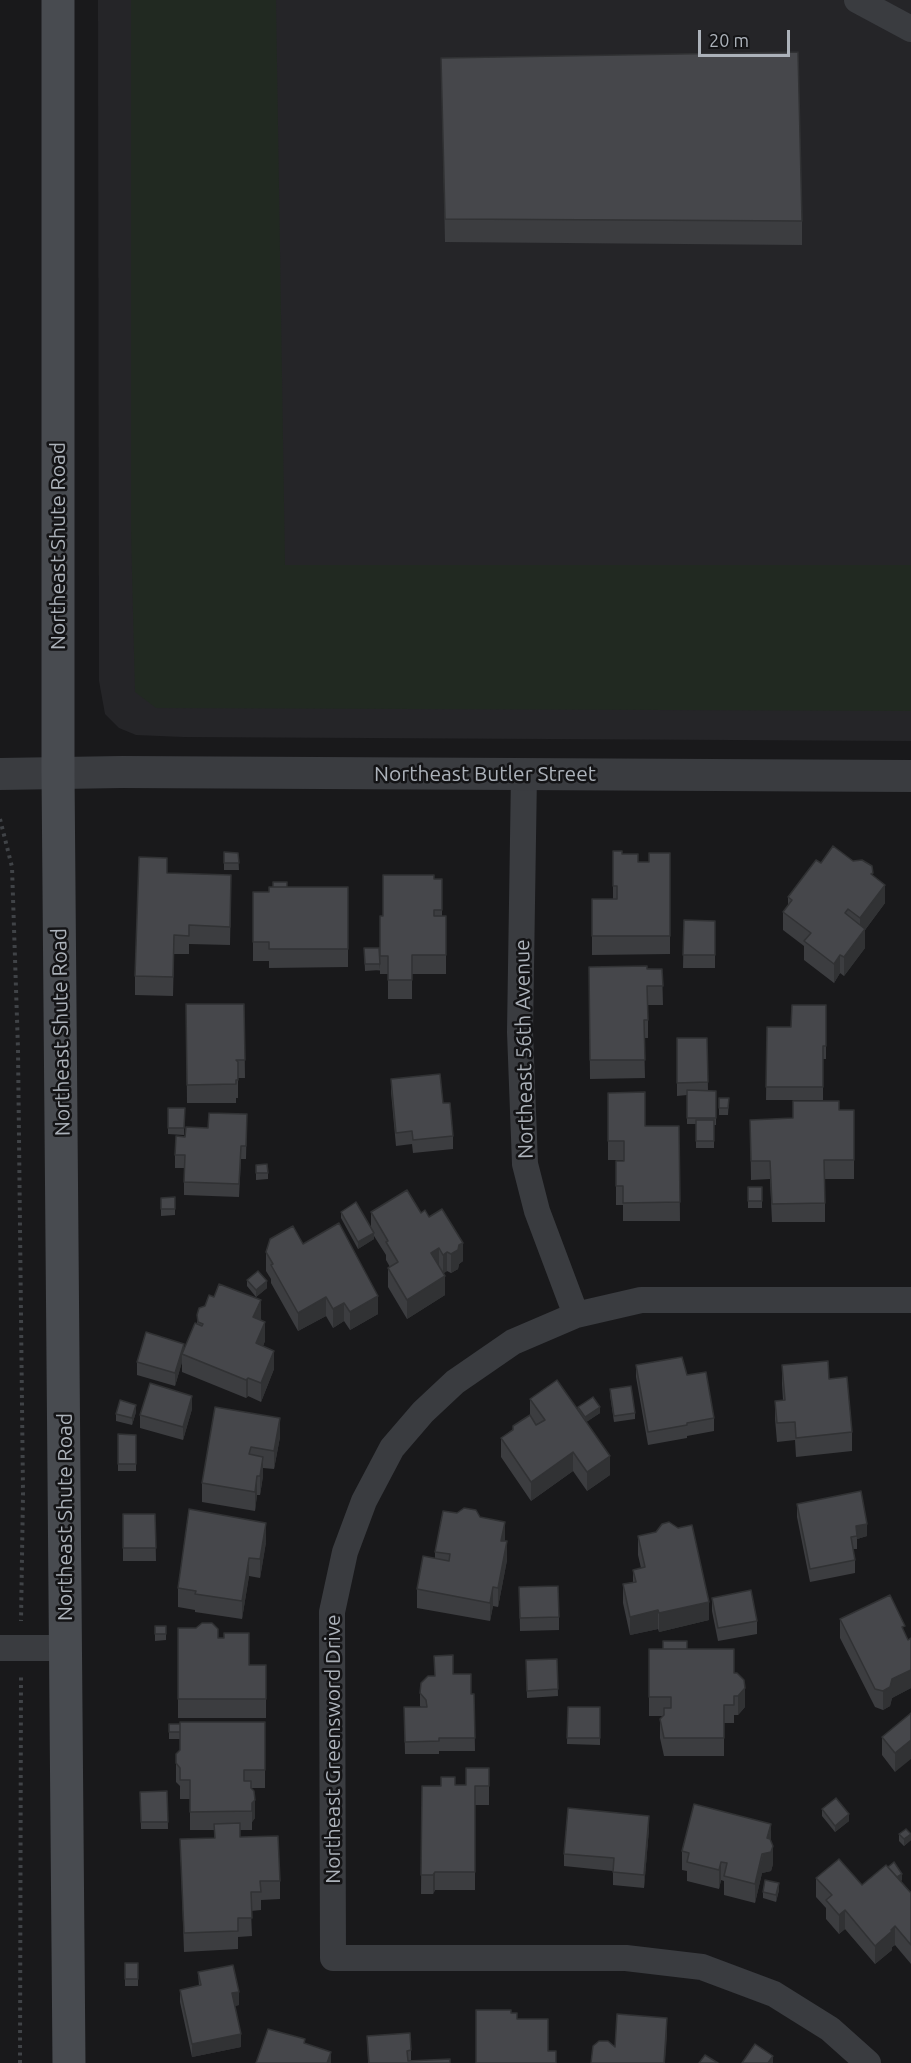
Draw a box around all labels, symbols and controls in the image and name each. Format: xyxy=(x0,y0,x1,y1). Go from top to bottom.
scale bar xyxy=(701,18,792,56)
text: 20 m xyxy=(709,30,749,50)
street label: Northeast Shute Road xyxy=(45,442,71,650)
street label: Northeast Butler Street xyxy=(374,761,596,787)
street label: Northeast Shute Road xyxy=(47,928,75,1136)
street label: Northeast 56th Avenue xyxy=(509,939,539,1159)
street label: Northeast Shute Road xyxy=(52,1413,78,1621)
street label: Northeast Greensword Drive xyxy=(320,1614,346,1884)

